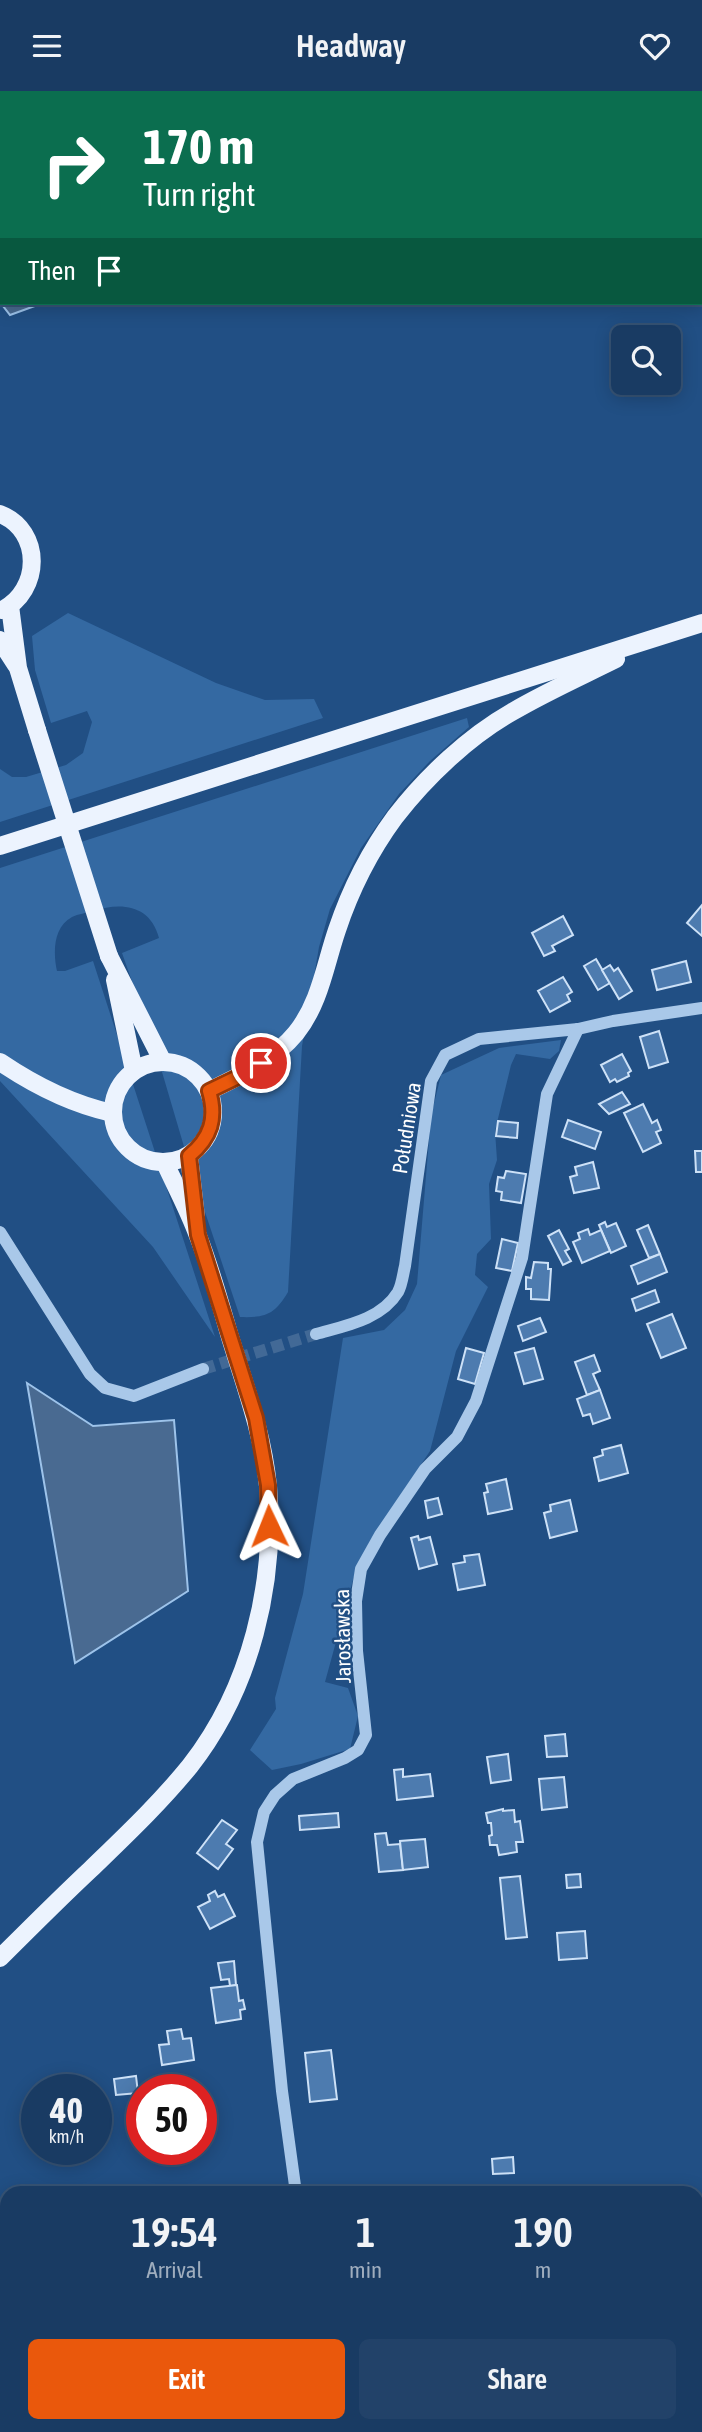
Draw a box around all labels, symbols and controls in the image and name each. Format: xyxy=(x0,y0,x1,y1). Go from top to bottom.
icon: menu xyxy=(28,27,66,65)
text: Headway xyxy=(296,27,406,64)
icon: heart xyxy=(636,27,674,65)
text: 170 m xyxy=(143,118,254,174)
icon: right xyxy=(28,119,119,210)
text: Turn right xyxy=(143,176,256,213)
icon: arrive xyxy=(90,252,128,290)
text: Then xyxy=(28,256,76,286)
map controls xyxy=(611,325,681,395)
button: search xyxy=(611,325,681,395)
pin xyxy=(231,1033,291,1093)
icon: arrive xyxy=(242,1044,280,1082)
street label: Południowa xyxy=(387,1080,425,1176)
position arrow xyxy=(232,1489,306,1563)
street label: Jarosławska xyxy=(329,1589,355,1683)
speed limit sign: 50 xyxy=(126,2074,217,2165)
text: 40 xyxy=(50,2090,83,2130)
text: km/h xyxy=(49,2126,84,2147)
text: 19:54 xyxy=(131,2208,218,2256)
text: 1 xyxy=(356,2208,375,2256)
text: 190 xyxy=(513,2208,573,2256)
text: Arrival xyxy=(146,2257,203,2283)
text: min xyxy=(349,2257,382,2283)
text: m xyxy=(535,2257,551,2283)
button: Exit xyxy=(28,2339,345,2419)
button: Share xyxy=(359,2339,676,2419)

